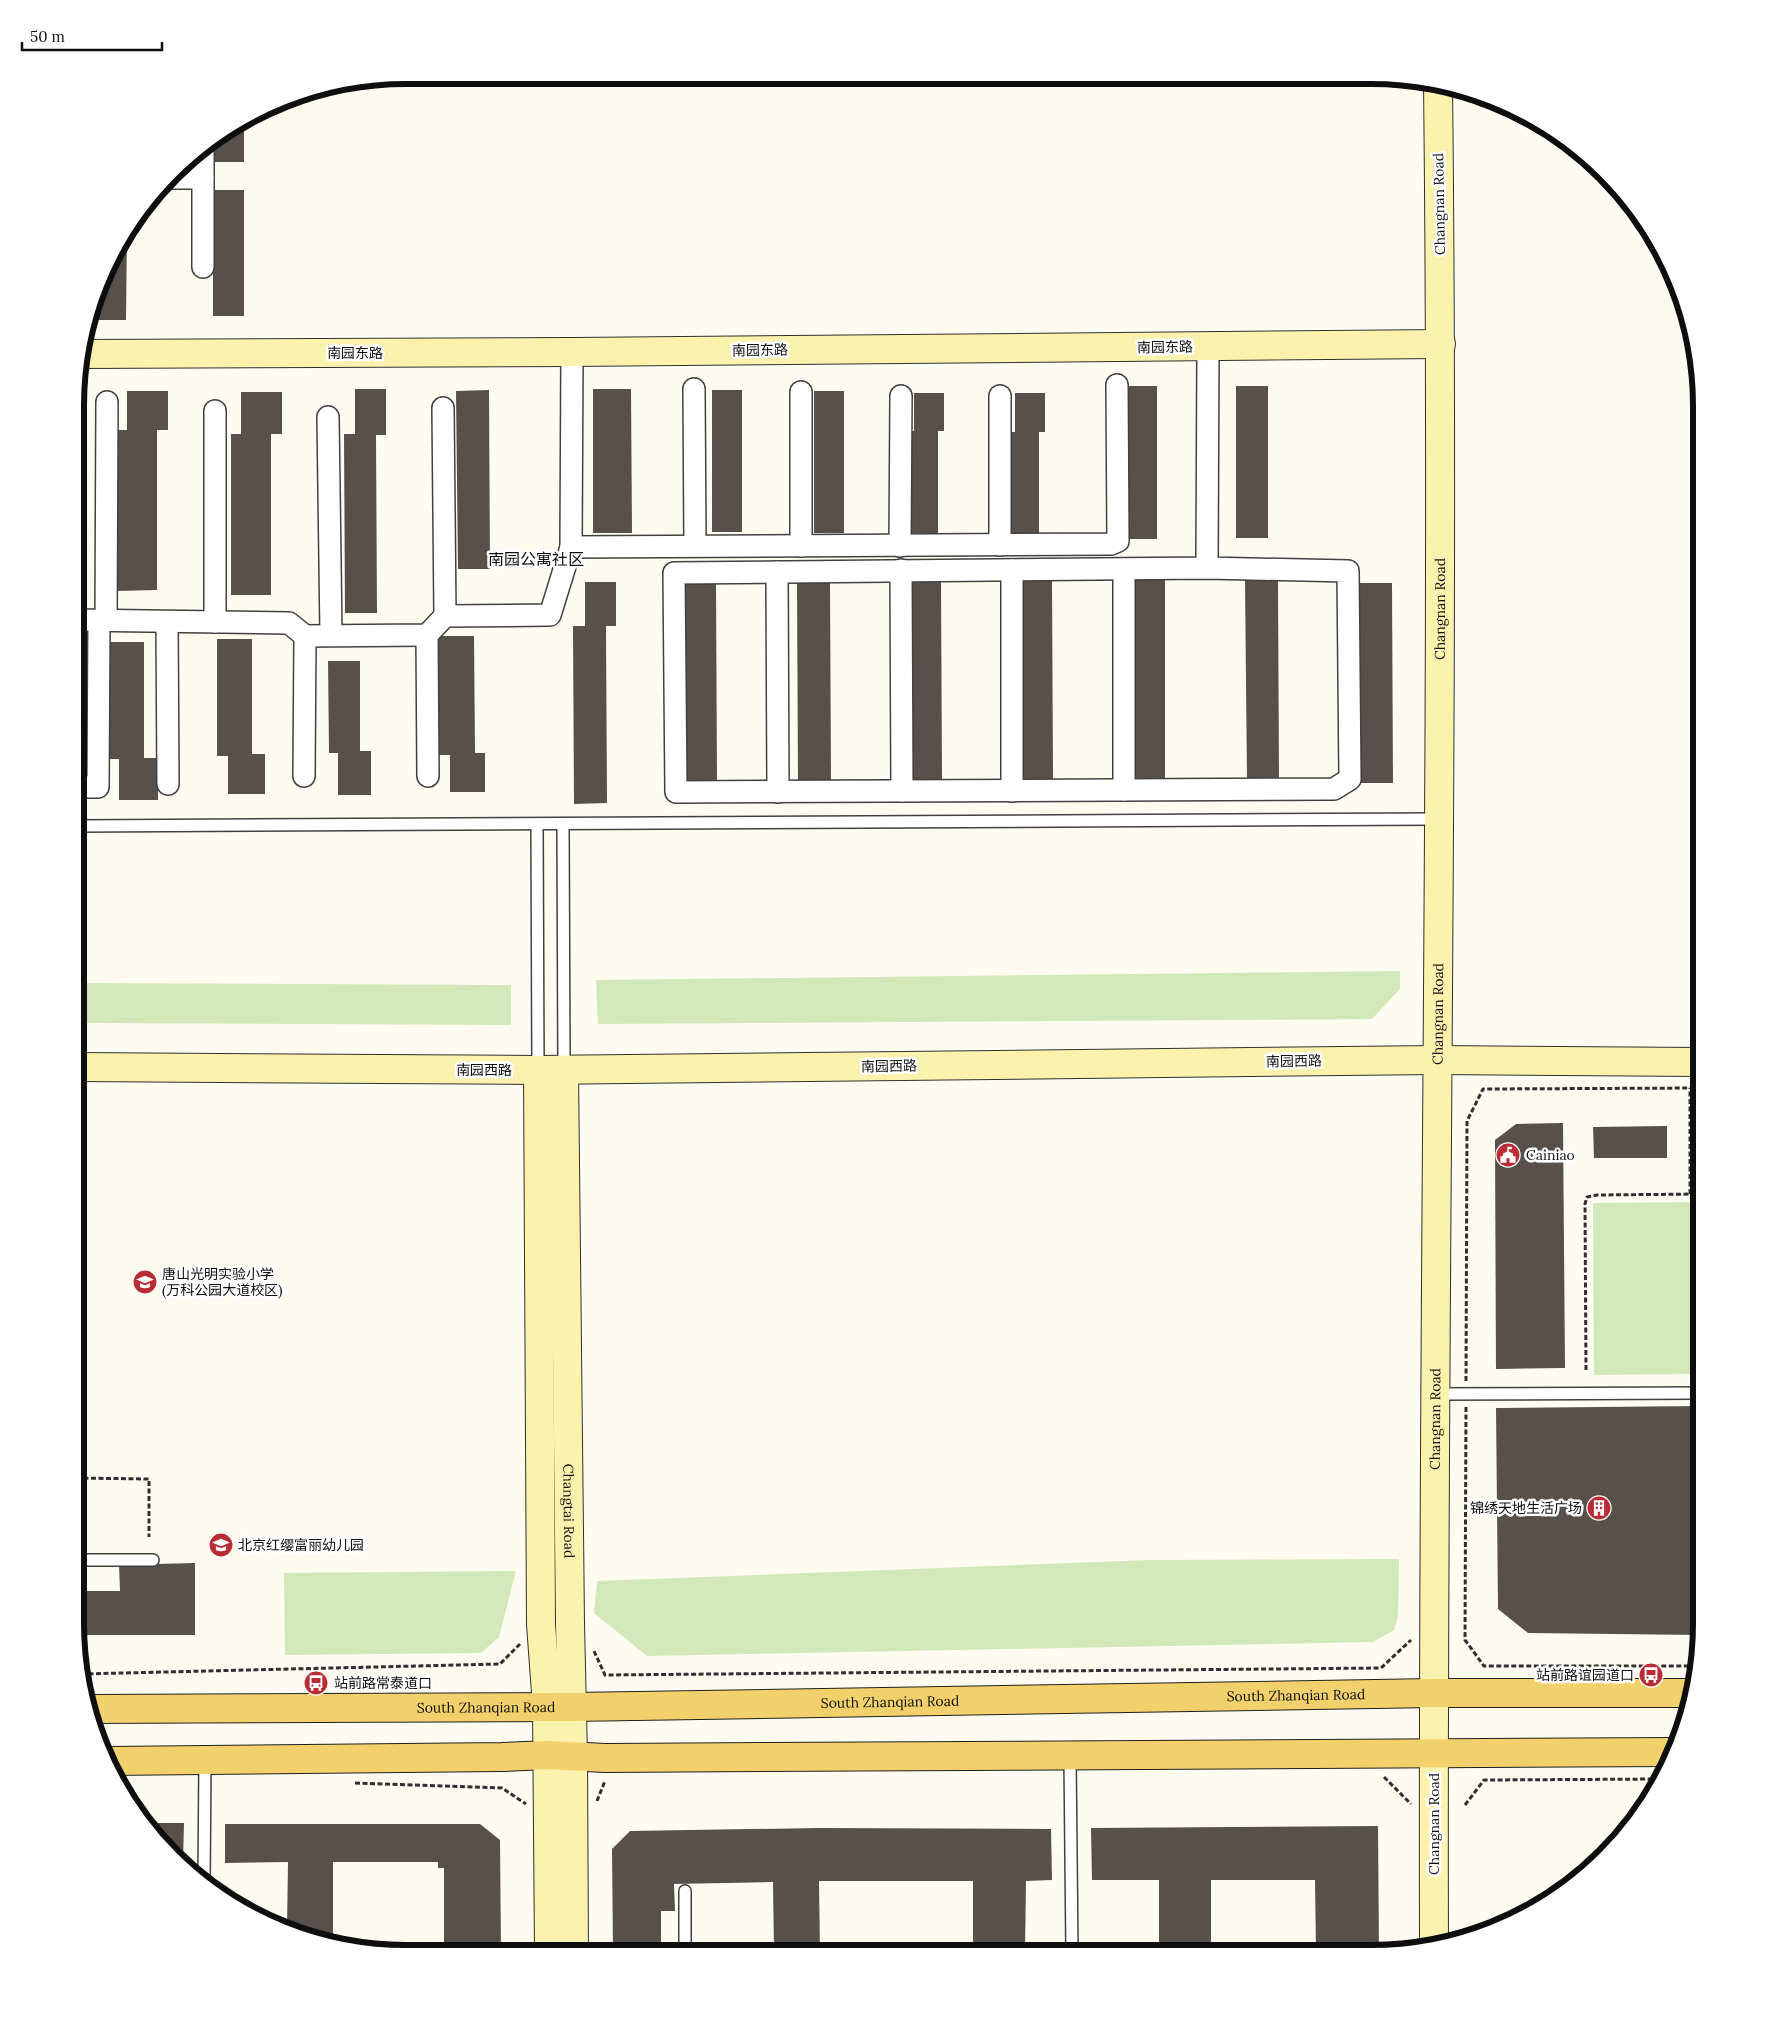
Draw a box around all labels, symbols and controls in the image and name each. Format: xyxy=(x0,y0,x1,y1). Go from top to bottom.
scale bar xyxy=(22,20,162,52)
text: 50 m xyxy=(30,27,65,46)
street label: Changnan Road xyxy=(1429,153,1449,255)
street label: 南园东路 xyxy=(1137,338,1193,356)
street label: 南园东路 xyxy=(732,341,788,359)
street label: 南园东路 xyxy=(327,344,383,362)
district label: 南园公寓社区 xyxy=(488,549,584,569)
street label: Changnan Road xyxy=(1431,558,1449,660)
street label: Changnan Road xyxy=(1429,963,1447,1065)
street label: 南园西路 xyxy=(1266,1052,1322,1070)
street label: 南园西路 xyxy=(861,1057,917,1075)
street label: 南园西路 xyxy=(456,1061,512,1079)
public building icon: Cainiao xyxy=(1495,1142,1521,1168)
place label: Cainiao xyxy=(1526,1146,1575,1164)
place label: 唐山光明实验小学 (万科公园大道校区) xyxy=(162,1265,283,1299)
school or university icon: 唐山光明实验小学 (万科公园大道校区) xyxy=(132,1269,158,1295)
street label: Changnan Road xyxy=(1426,1368,1444,1470)
street label: Changtai Road xyxy=(559,1464,578,1558)
building icon: 锦绣天地生活广场 xyxy=(1586,1495,1612,1521)
place label: 锦绣天地生活广场 xyxy=(1470,1499,1582,1517)
school or university icon: 北京红缨富丽幼儿园 xyxy=(208,1532,234,1558)
place label: 北京红缨富丽幼儿园 xyxy=(238,1536,364,1554)
bus stop icon: 站前路谊园道口 xyxy=(1638,1662,1664,1688)
place label: 站前路谊园道口 xyxy=(1536,1666,1634,1684)
bus stop icon: 站前路常泰道口 xyxy=(303,1670,329,1696)
place label: 站前路常泰道口 xyxy=(334,1674,432,1692)
street label: South Zhanqian Road xyxy=(1226,1685,1365,1705)
street label: South Zhanqian Road xyxy=(820,1692,959,1712)
street label: South Zhanqian Road xyxy=(417,1698,555,1717)
street label: Changnan Road xyxy=(1425,1773,1443,1875)

